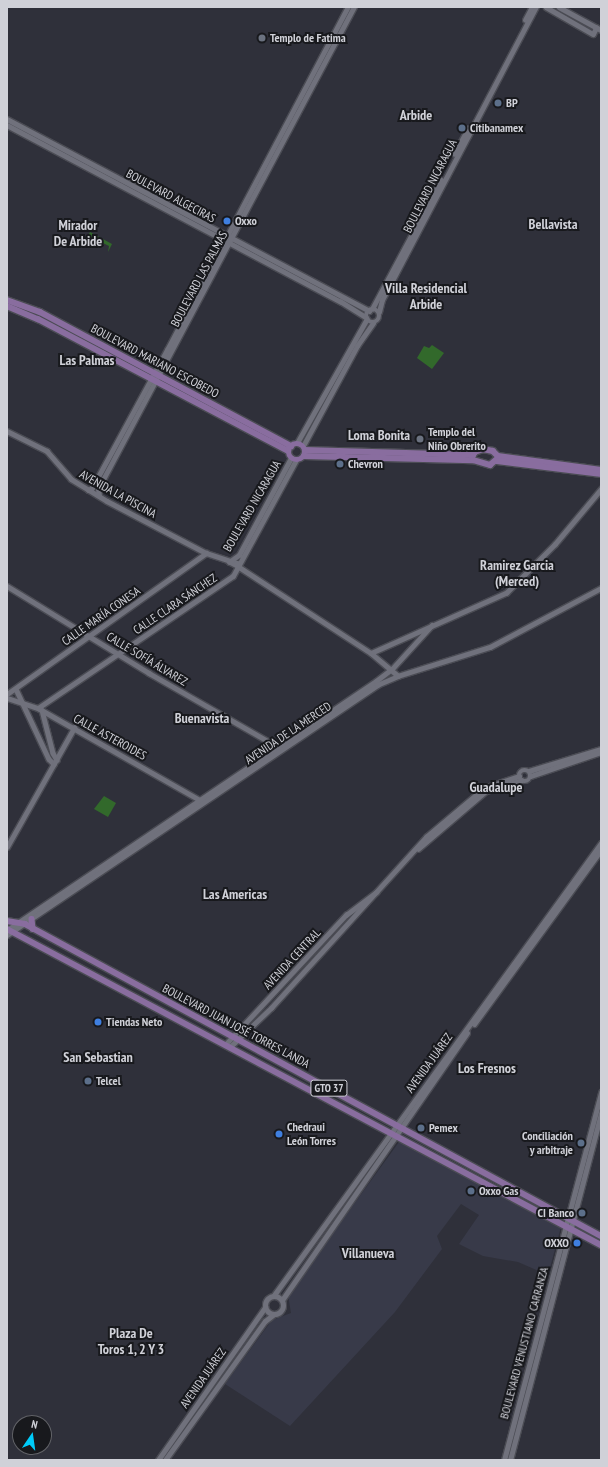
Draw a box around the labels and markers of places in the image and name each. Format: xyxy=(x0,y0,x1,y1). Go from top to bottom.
place label: Templo de Fatima xyxy=(270,31,346,45)
marker: Templo de Fatima xyxy=(257,33,267,43)
place label: BP xyxy=(506,96,518,110)
marker: BP xyxy=(493,98,503,108)
place label: Citibanamex xyxy=(470,121,523,135)
marker: Citibanamex xyxy=(457,123,467,133)
place label: Oxxo xyxy=(235,214,257,228)
marker: Oxxo xyxy=(222,216,232,226)
place label: Templo del Niño Obrerito xyxy=(428,425,486,453)
marker: Templo del Niño Obrerito xyxy=(415,434,425,444)
place label: Chevron xyxy=(348,457,383,471)
marker: Chevron xyxy=(335,459,345,469)
place label: Tiendas Neto xyxy=(106,1015,162,1029)
marker: Tiendas Neto xyxy=(93,1017,103,1027)
place label: Telcel xyxy=(96,1074,121,1088)
marker: Telcel xyxy=(83,1076,93,1086)
place label: Chedraui León Torres xyxy=(287,1120,336,1148)
place label: Pemex xyxy=(429,1121,458,1135)
marker: Pemex xyxy=(416,1123,426,1133)
marker: Chedraui León Torres xyxy=(274,1129,284,1139)
place label: Conciliación y arbitraje xyxy=(522,1129,573,1157)
marker: Conciliación y arbitraje xyxy=(576,1138,586,1148)
place label: Oxxo Gas xyxy=(479,1184,519,1198)
marker: Oxxo Gas xyxy=(466,1186,476,1196)
place label: CI Banco xyxy=(538,1206,574,1220)
marker: CI Banco xyxy=(577,1208,587,1218)
place label: OXXO xyxy=(544,1236,569,1250)
marker: OXXO xyxy=(572,1238,582,1248)

